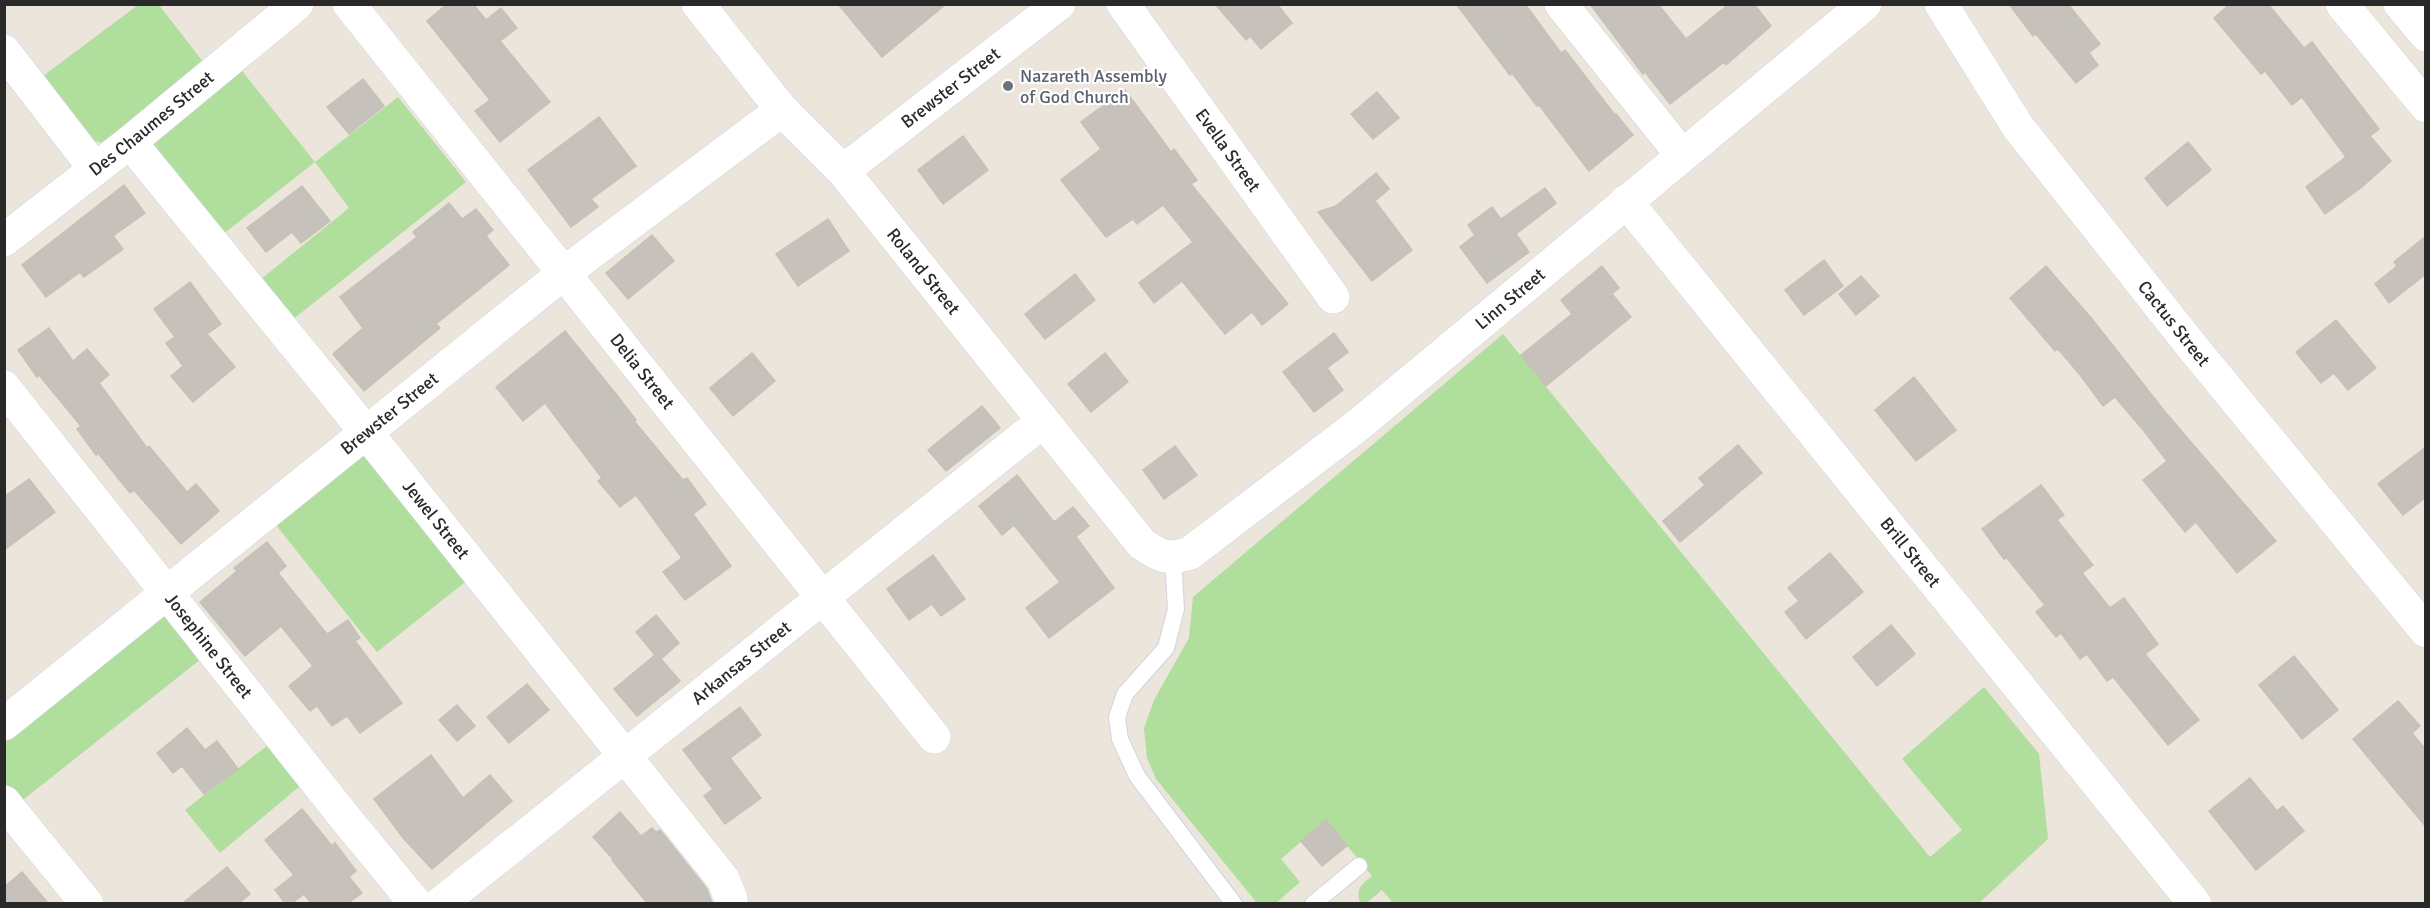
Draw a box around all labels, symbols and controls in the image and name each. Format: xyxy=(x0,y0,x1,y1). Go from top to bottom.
street label: Brewster Street xyxy=(897,43,1005,133)
place label: Nazareth Assembly of God Church xyxy=(1020,65,1168,108)
street label: Des Chaumes Street xyxy=(85,66,218,181)
marker: Nazareth Assembly of God Church xyxy=(1001,79,1015,93)
street label: Evella Street xyxy=(1191,104,1265,196)
street label: Roland Street xyxy=(882,224,965,319)
street label: Linn Street xyxy=(1471,263,1550,334)
street label: Cactus Street xyxy=(2133,276,2215,371)
street label: Delia Street xyxy=(605,329,679,414)
street label: Brewster Street xyxy=(336,368,443,460)
street label: Jewel Street xyxy=(398,476,474,564)
street label: Brill Street xyxy=(1875,513,1945,592)
street label: Josephine Street xyxy=(160,589,257,703)
street label: Arkansas Street xyxy=(687,616,796,709)

